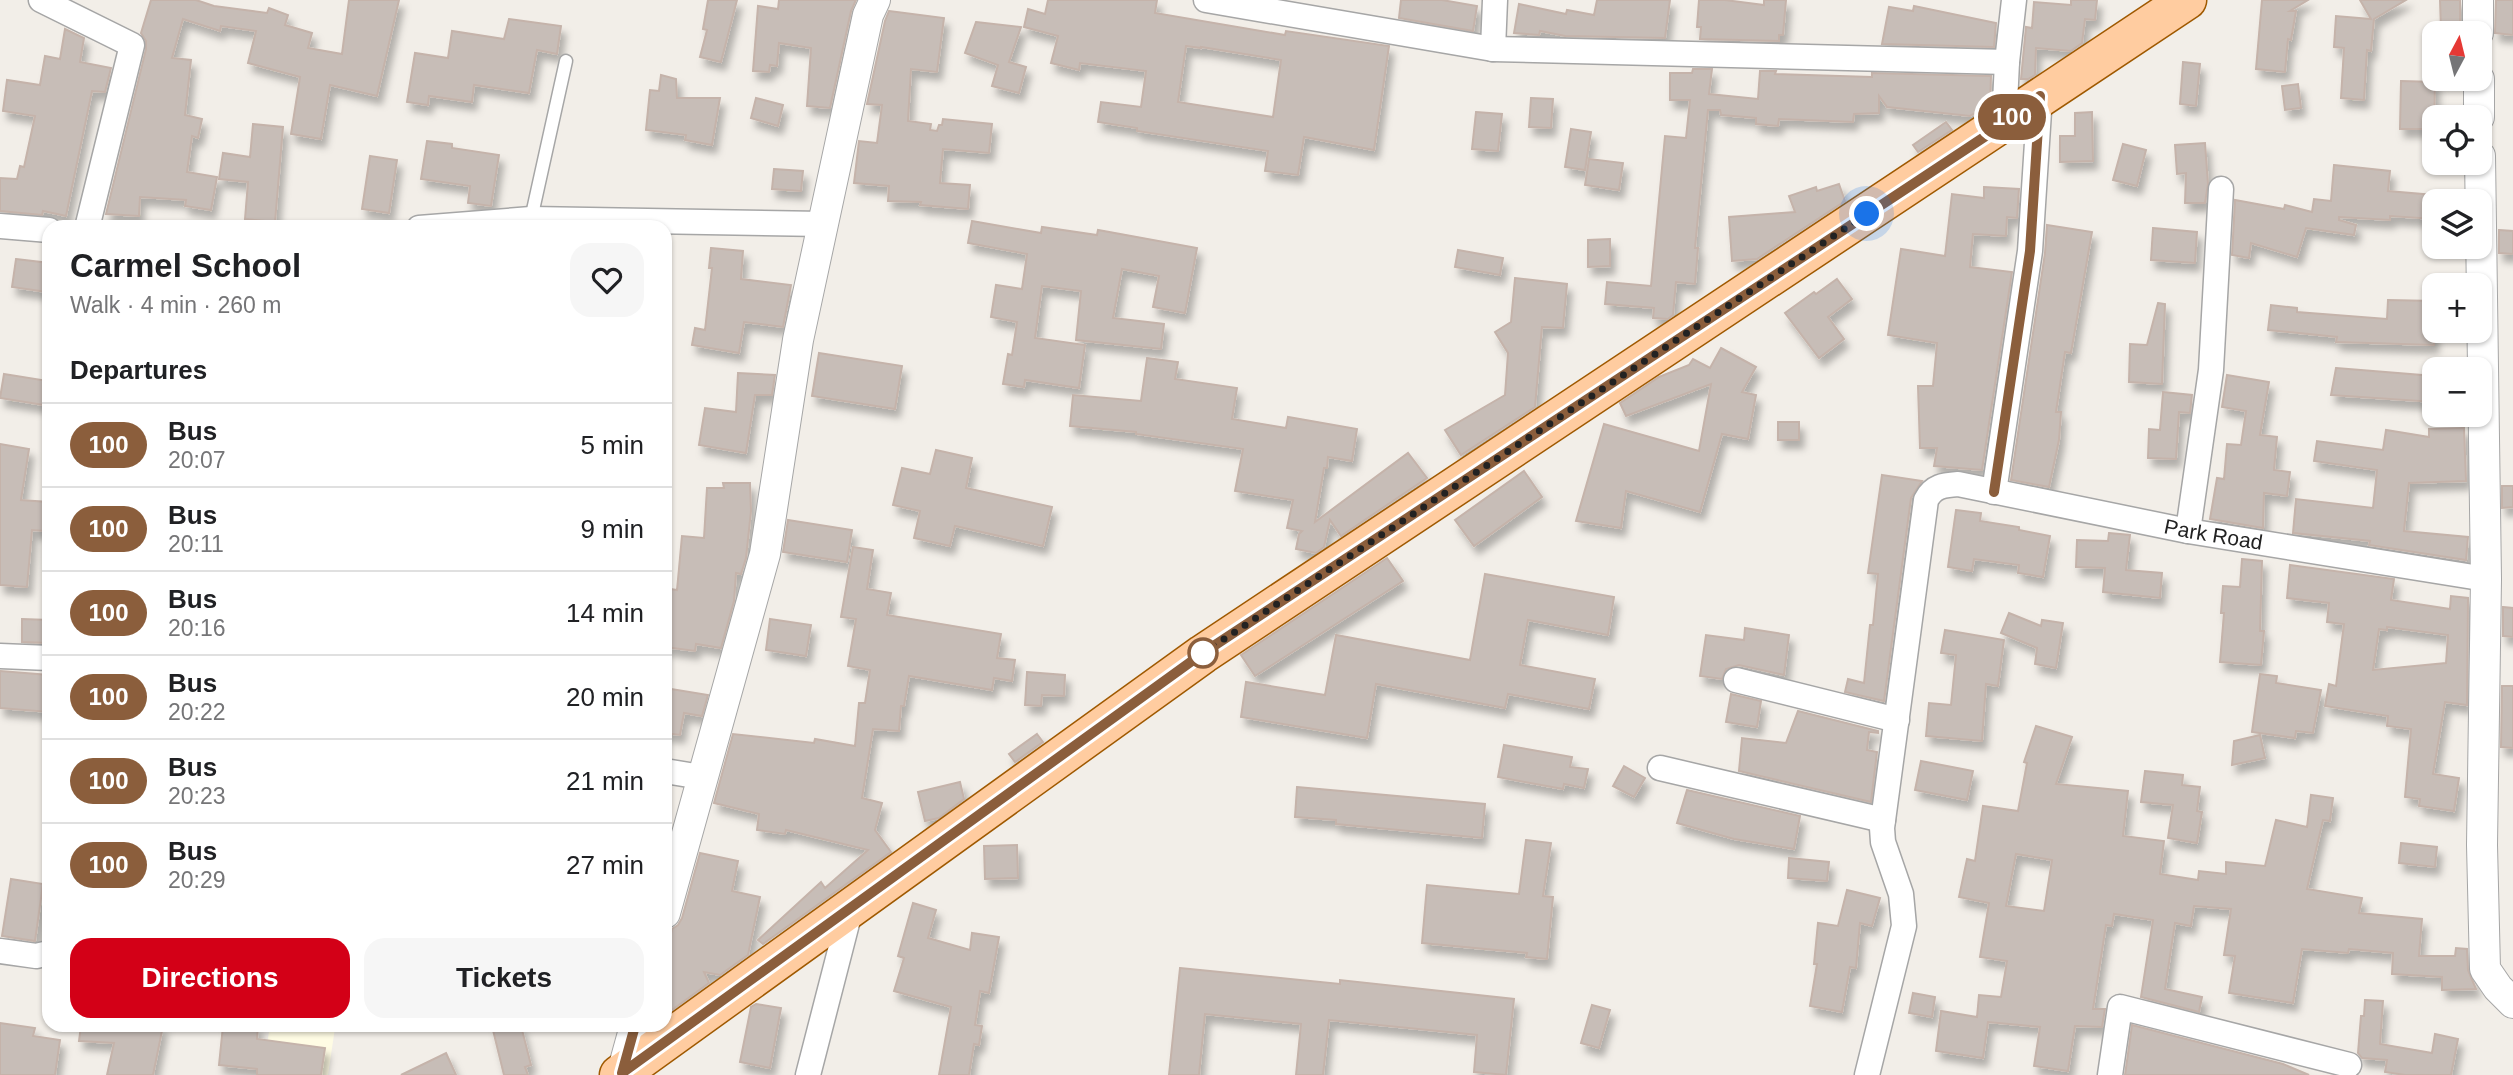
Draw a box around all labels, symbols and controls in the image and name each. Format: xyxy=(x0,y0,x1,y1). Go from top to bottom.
north arrow xyxy=(2422,21,2492,91)
map controls xyxy=(2422,21,2492,427)
line badge: 100 xyxy=(1972,94,2052,140)
text: 100 xyxy=(1992,103,2032,130)
button: locate xyxy=(2422,105,2492,175)
button: layers xyxy=(2422,189,2492,259)
your location xyxy=(1849,196,1884,231)
button: heart xyxy=(570,243,644,317)
text: Carmel School xyxy=(70,247,301,284)
button: + xyxy=(2422,273,2492,343)
text: Walk · 4 min · 260 m xyxy=(70,292,281,318)
text: Departures xyxy=(70,355,207,385)
button: − xyxy=(2422,357,2492,427)
text: Bus xyxy=(168,416,217,446)
text: 5 min xyxy=(580,430,644,460)
text: 100 xyxy=(88,431,129,458)
text: 20:07 xyxy=(168,447,226,473)
text: Bus xyxy=(168,500,217,530)
text: 9 min xyxy=(580,514,644,544)
street label: Park Road xyxy=(2162,514,2264,554)
text: 100 xyxy=(88,515,129,542)
text: 20:11 xyxy=(168,531,224,557)
text: Bus xyxy=(168,584,217,614)
text: 14 min xyxy=(566,598,644,628)
text: 100 xyxy=(88,599,129,626)
text: 20:16 xyxy=(168,615,226,641)
unlabelled marker xyxy=(1188,638,1218,668)
text: Bus xyxy=(168,668,217,698)
text: 20 min xyxy=(566,682,644,712)
text: 100 xyxy=(88,683,129,710)
text: 20:22 xyxy=(168,699,226,725)
text: Bus xyxy=(168,752,217,782)
text: 21 min xyxy=(566,766,644,796)
text: 100 xyxy=(88,767,129,794)
text: 20:23 xyxy=(168,783,226,809)
text: Bus xyxy=(168,836,217,866)
text: 27 min xyxy=(566,850,644,880)
text: 100 xyxy=(88,851,129,878)
text: 20:29 xyxy=(168,867,226,893)
button: Directions xyxy=(70,938,350,1018)
button: Tickets xyxy=(364,938,644,1018)

